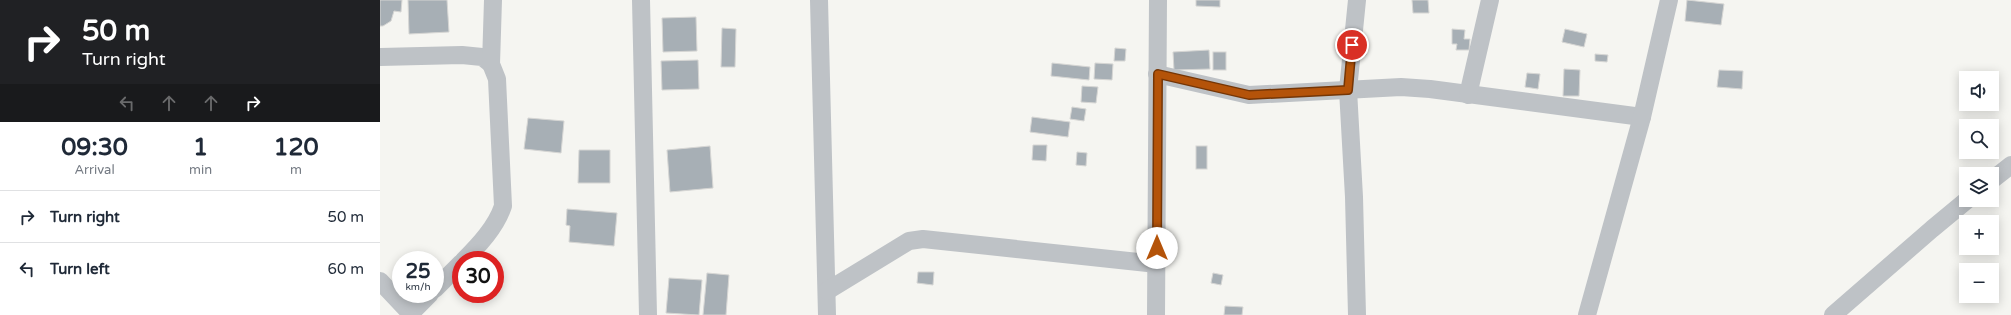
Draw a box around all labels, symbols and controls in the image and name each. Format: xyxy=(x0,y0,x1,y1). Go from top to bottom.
text: 50 m xyxy=(82,14,150,48)
icon: right xyxy=(16,16,68,68)
pin xyxy=(1335,28,1369,62)
icon: arrive xyxy=(1341,34,1363,56)
text: Turn right xyxy=(82,48,166,70)
map controls xyxy=(1959,71,1999,303)
button: sound xyxy=(1959,71,1999,111)
icon: left xyxy=(116,92,138,114)
icon: ahead xyxy=(158,92,180,114)
icon: ahead xyxy=(200,92,222,114)
icon: right xyxy=(242,92,264,114)
button: search xyxy=(1959,119,1999,159)
text: 09:30 xyxy=(61,133,128,162)
text: 1 xyxy=(193,133,208,162)
text: 120 xyxy=(273,133,319,162)
text: Arrival xyxy=(74,162,115,178)
text: min xyxy=(189,162,212,178)
text: m xyxy=(290,162,302,178)
button: layers xyxy=(1959,167,1999,207)
icon: right xyxy=(16,206,38,228)
text: Turn right xyxy=(50,208,120,226)
text: 50 m xyxy=(327,208,364,226)
button: + xyxy=(1959,215,1999,255)
position arrow xyxy=(1136,227,1178,269)
speed limit sign: 30 xyxy=(452,251,504,303)
icon: left xyxy=(16,258,38,280)
text: Turn left xyxy=(50,260,110,278)
text: 60 m xyxy=(327,260,364,278)
text: 25 xyxy=(405,260,431,284)
button: − xyxy=(1959,263,1999,303)
text: km/h xyxy=(405,281,431,293)

